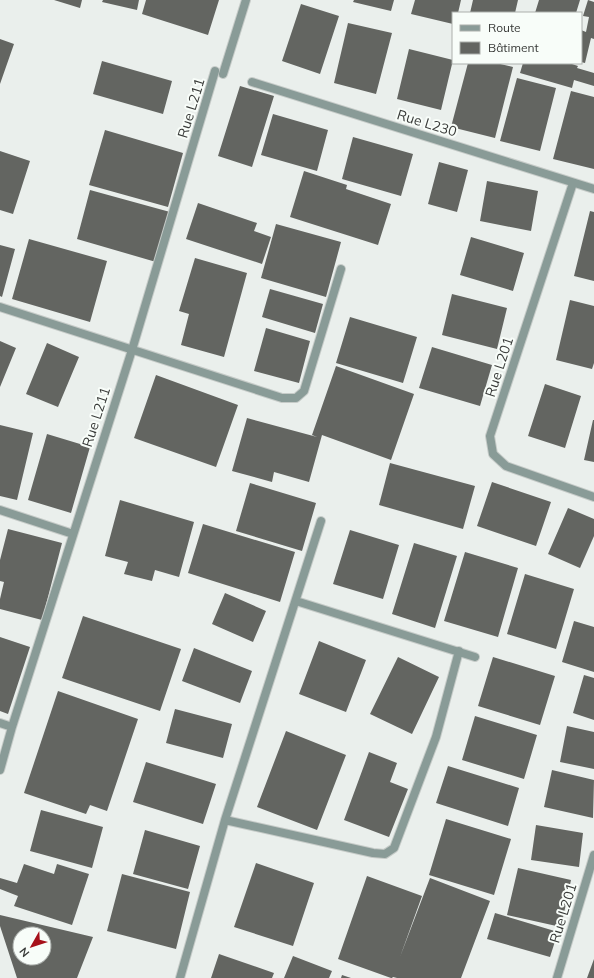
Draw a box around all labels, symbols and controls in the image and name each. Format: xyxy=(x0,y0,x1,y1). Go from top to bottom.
legend xyxy=(452,12,582,64)
text: Route xyxy=(488,20,521,35)
text: Bâtiment xyxy=(488,40,539,55)
street label: Rue L211 xyxy=(173,76,209,140)
street label: Rue L230 xyxy=(395,105,459,141)
street label: Rue L201 xyxy=(481,335,517,399)
street label: Rue L211 xyxy=(78,385,114,449)
street label: Rue L201 xyxy=(545,881,581,945)
north arrow xyxy=(12,926,52,966)
text: N xyxy=(16,945,32,960)

